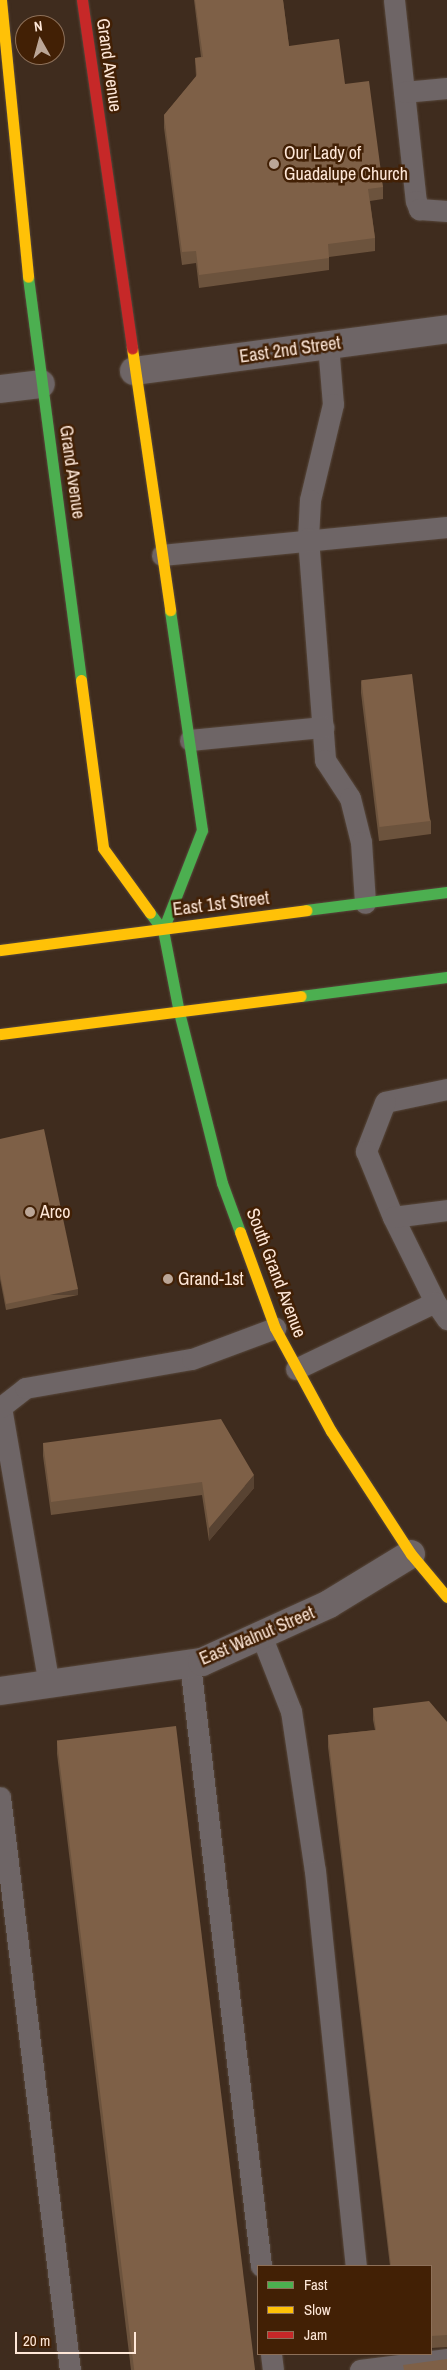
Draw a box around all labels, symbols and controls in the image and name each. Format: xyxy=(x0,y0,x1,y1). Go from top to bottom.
north arrow xyxy=(15,15,65,65)
street label: Grand Avenue xyxy=(92,16,126,114)
text: N xyxy=(33,17,44,36)
place label: Our Lady of Guadalupe Church xyxy=(284,143,408,186)
marker: Our Lady of Guadalupe Church xyxy=(268,158,280,170)
street label: East 2nd Street xyxy=(238,332,342,368)
street label: Grand Avenue xyxy=(55,423,89,521)
street label: East 1st Street xyxy=(172,887,270,921)
place label: Arco xyxy=(40,1201,70,1223)
street label: South Grand Avenue xyxy=(241,1205,311,1341)
marker: Arco xyxy=(24,1206,36,1218)
place label: Grand-1st xyxy=(178,1268,244,1290)
marker: Grand-1st xyxy=(162,1273,174,1285)
street label: East Walnut Street xyxy=(196,1602,318,1670)
legend xyxy=(257,2265,432,2355)
text: Fast xyxy=(304,2274,327,2295)
text: Slow xyxy=(304,2299,331,2320)
scale bar xyxy=(18,2322,139,2354)
text: Jam xyxy=(304,2324,327,2345)
text: 20 m xyxy=(23,2330,50,2351)

